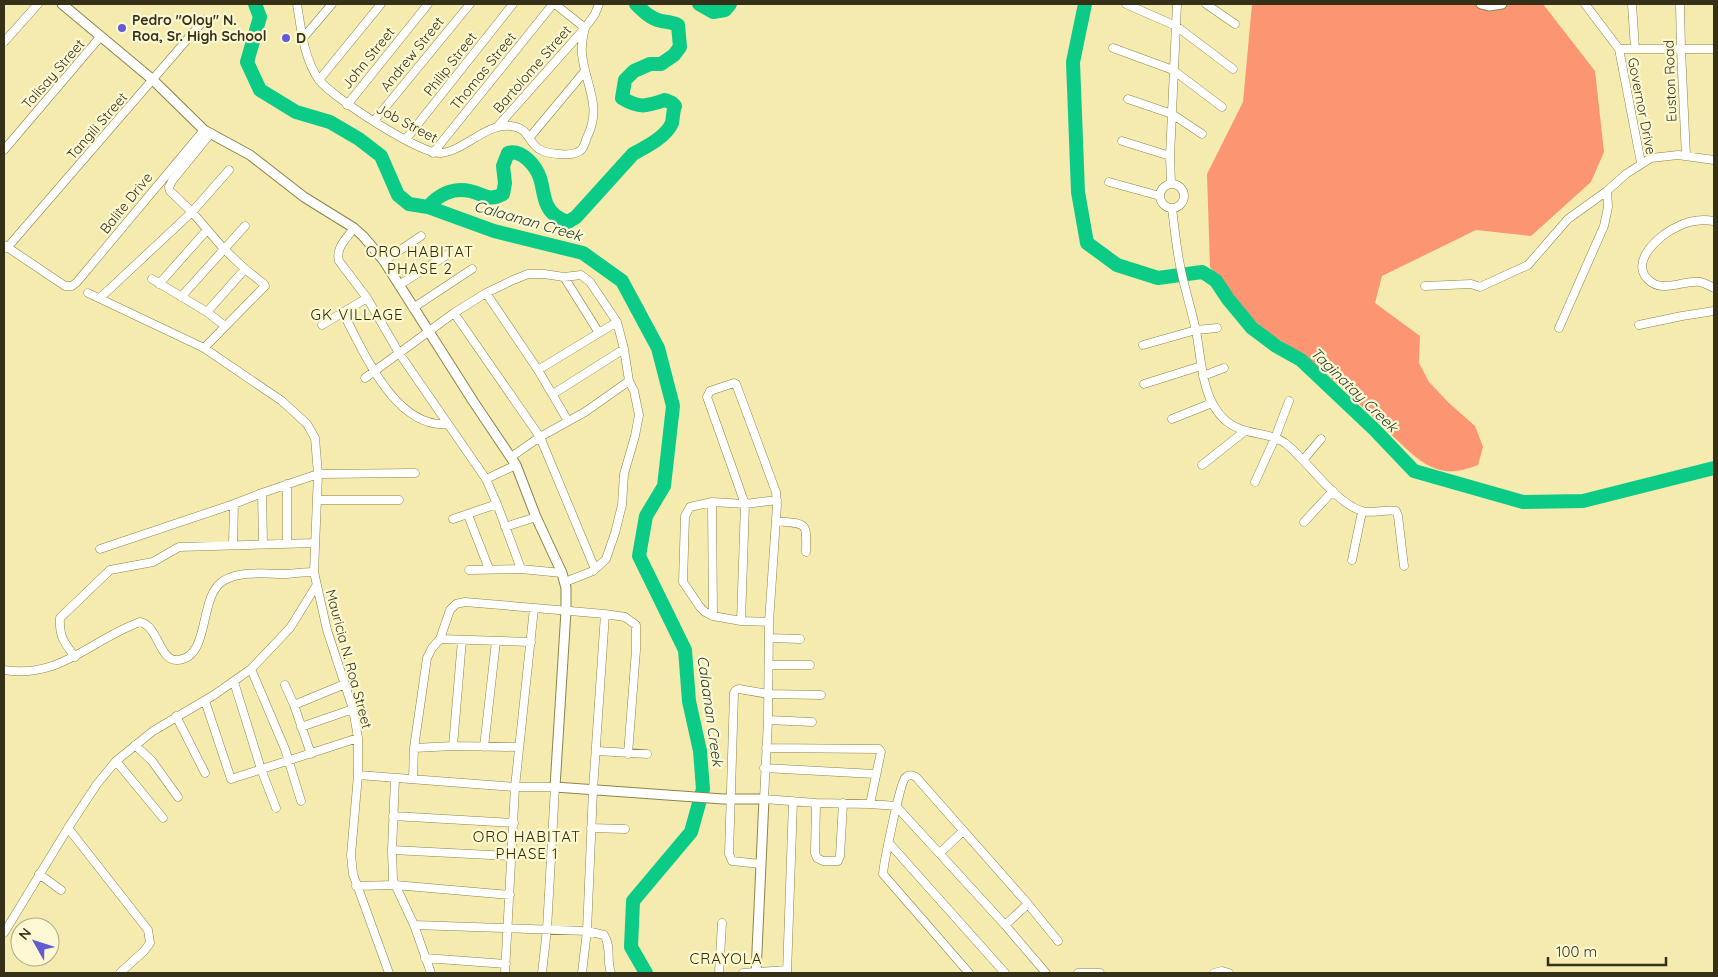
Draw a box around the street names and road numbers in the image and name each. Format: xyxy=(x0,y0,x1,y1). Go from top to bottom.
street label: Andrew Street xyxy=(376,13,448,95)
street label: Bartolome Street xyxy=(489,21,575,117)
street label: John Street xyxy=(338,23,399,93)
street label: Philip Street xyxy=(419,28,481,100)
street label: Thomas Street xyxy=(446,28,520,113)
street label: Talisay Street xyxy=(18,35,88,113)
street label: Euston Road xyxy=(1660,40,1680,122)
street label: Governor Drive xyxy=(1624,56,1660,156)
street label: Tangili Street xyxy=(63,88,131,163)
street label: Job Street xyxy=(373,99,441,147)
street label: Balite Drive xyxy=(96,169,156,237)
street label: Mauricia N. Roa Street xyxy=(322,587,376,731)

